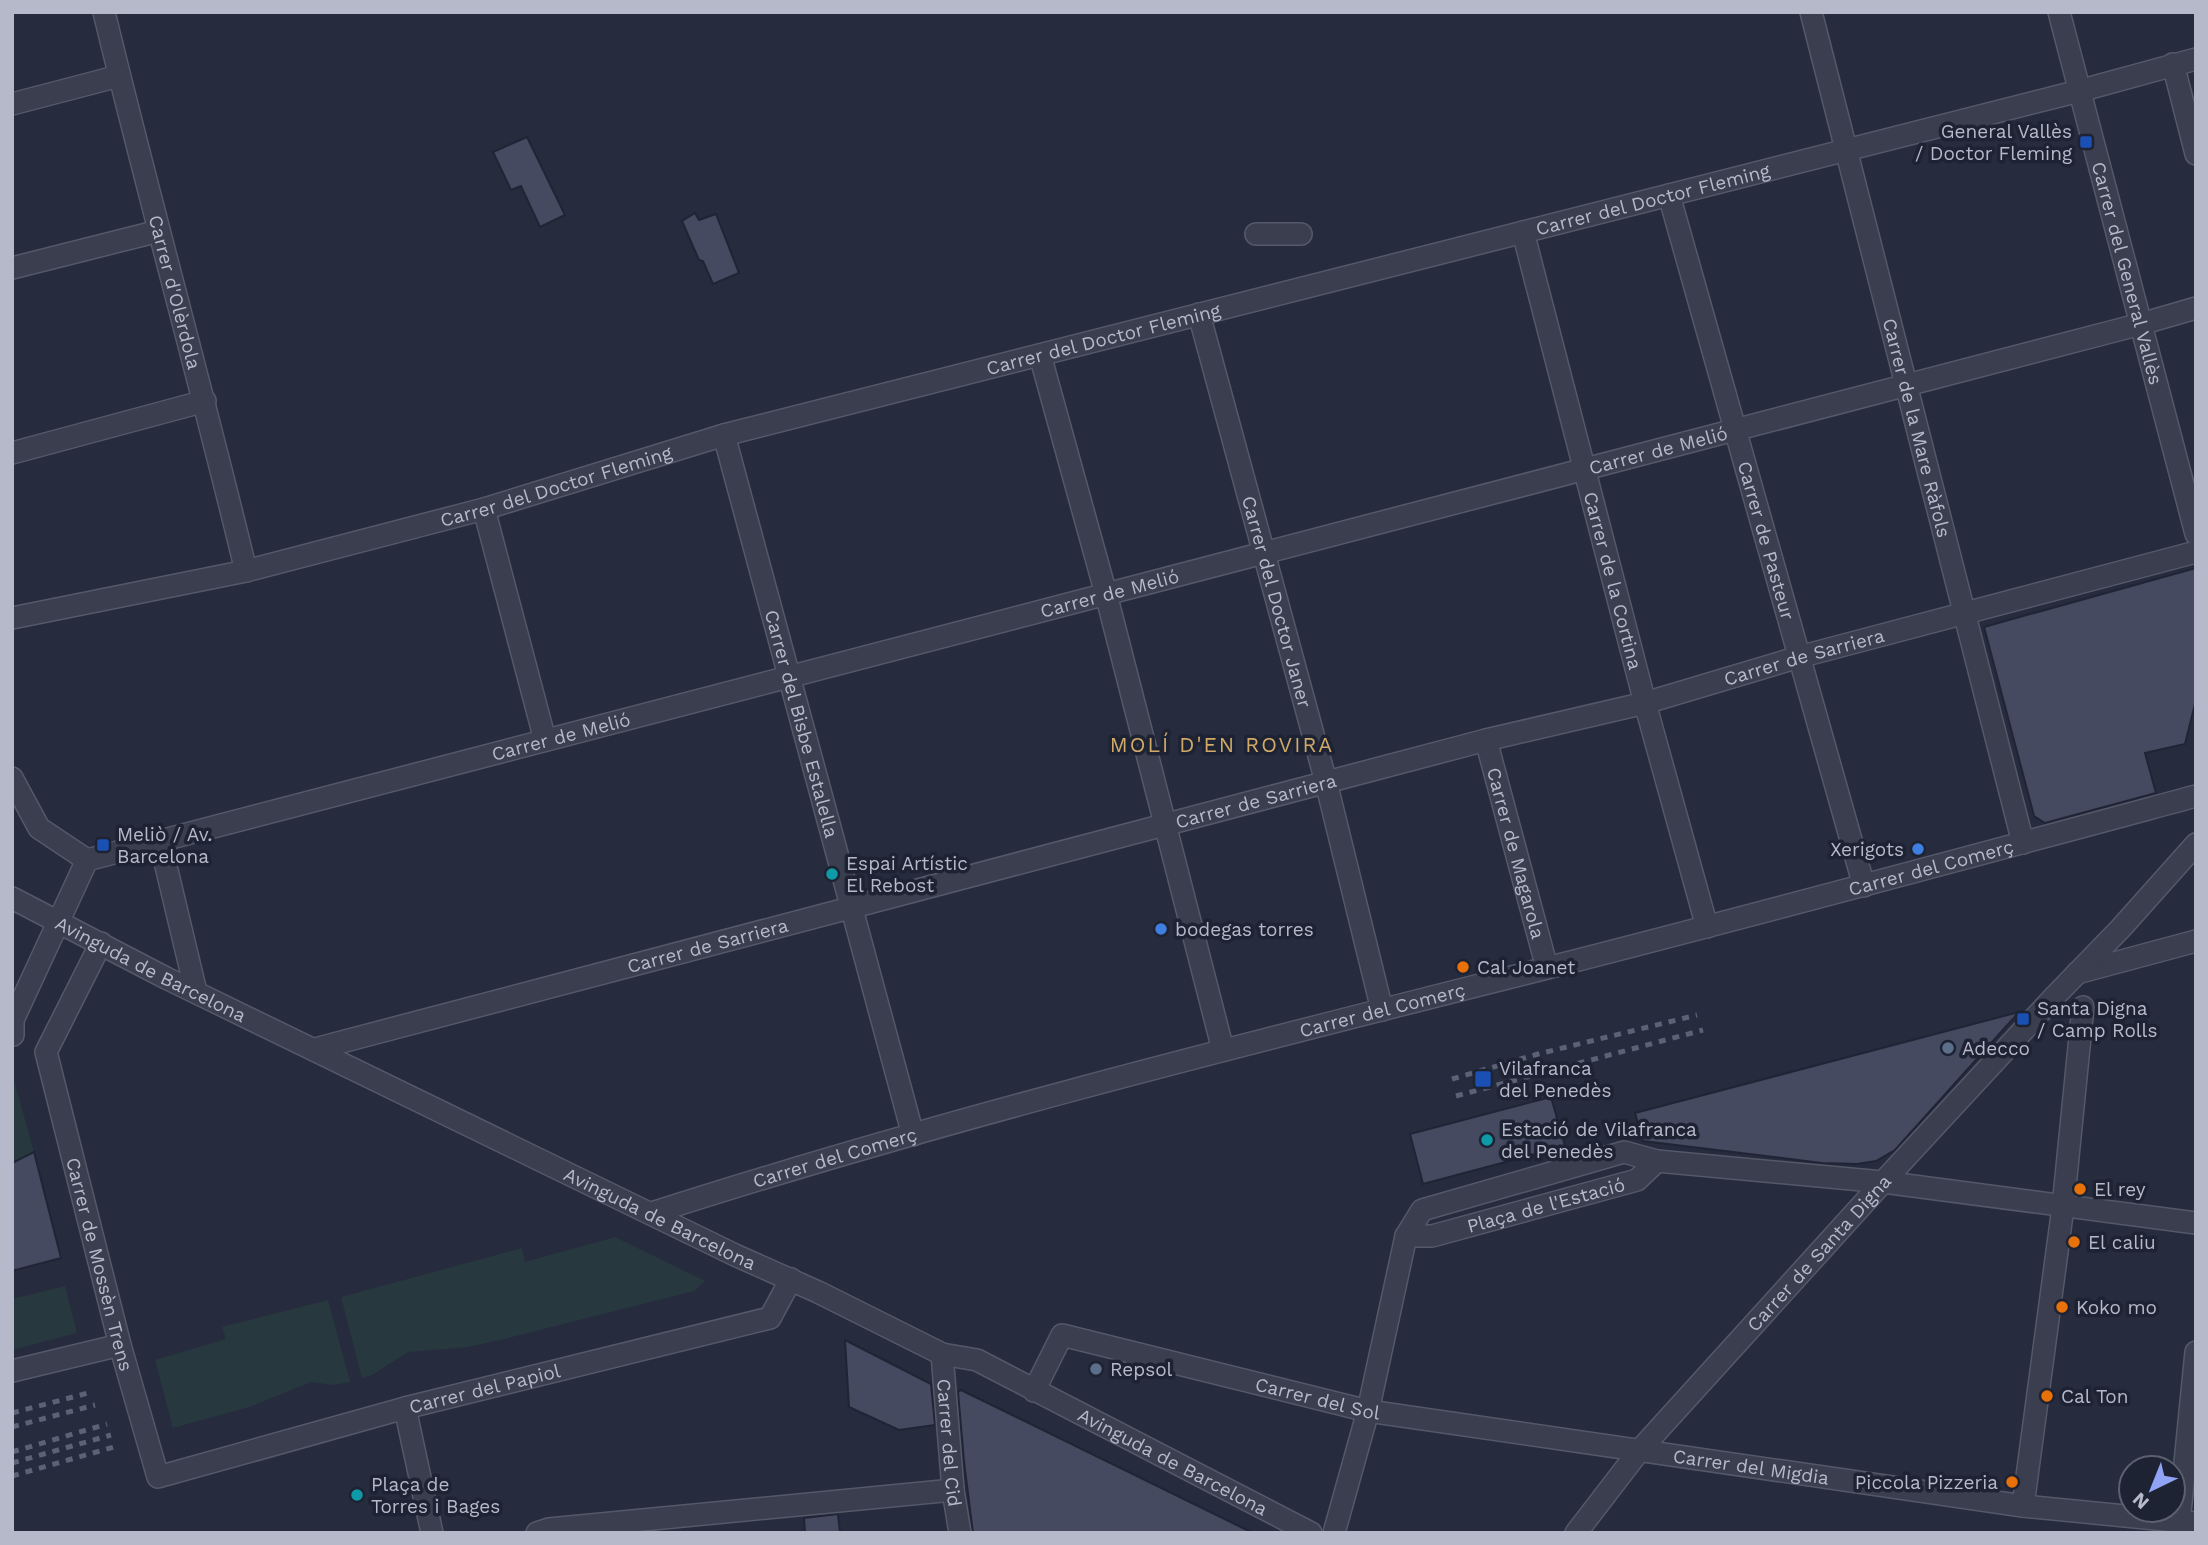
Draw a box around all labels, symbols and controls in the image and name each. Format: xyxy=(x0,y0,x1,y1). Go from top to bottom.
place label: General Vallès / Doctor Fleming xyxy=(1915,120,2073,165)
marker: General Vallès / Doctor Fleming xyxy=(2078,134,2094,150)
street label: Carrer del Doctor Fleming xyxy=(1533,159,1773,240)
street label: Carrer del General Vallès xyxy=(2087,159,2167,387)
street label: Carrer d'Olèrdola xyxy=(144,213,206,372)
street label: Carrer del Doctor Fleming xyxy=(984,298,1224,380)
street label: Carrer de la Mare Ràfols xyxy=(1878,316,1956,540)
street label: Carrer de Melió xyxy=(1586,421,1730,480)
street label: Carrer del Doctor Fleming xyxy=(438,441,675,532)
street label: Carrer de Pasteur xyxy=(1733,459,1799,623)
street label: Carrer de la Cortina xyxy=(1579,489,1647,672)
street label: Carrer del Doctor Janer xyxy=(1237,493,1316,710)
street label: Carrer de Melió xyxy=(1038,565,1181,623)
street label: Carrer del Bisbe Estalella xyxy=(760,607,843,841)
street label: Carrer de Sarriera xyxy=(1721,624,1887,691)
street label: Carrer de Melió xyxy=(489,708,633,766)
district label: MOLÍ D'EN ROVIRA xyxy=(1110,732,1334,757)
street label: Carrer de Magarola xyxy=(1482,765,1550,942)
street label: Carrer de Sarriera xyxy=(1173,769,1339,833)
place label: Meliò / Av. Barcelona xyxy=(117,823,212,868)
street label: Carrer del Comerç xyxy=(1846,835,2016,901)
marker: Meliò / Av. Barcelona xyxy=(95,837,111,853)
place label: Xerigots xyxy=(1830,838,1904,861)
marker: Xerigots xyxy=(1910,841,1926,857)
place label: Espai Artístic El Rebost xyxy=(846,852,968,897)
marker: Espai Artístic El Rebost xyxy=(824,866,840,882)
street label: Avinguda de Barcelona xyxy=(51,912,250,1027)
street label: Carrer de Sarriera xyxy=(625,914,791,978)
place label: bodegas torres xyxy=(1175,918,1314,941)
marker: bodegas torres xyxy=(1153,921,1169,937)
place label: Cal Joanet xyxy=(1477,956,1575,979)
marker: Cal Joanet xyxy=(1455,959,1471,975)
street label: Carrer del Comerç xyxy=(1297,978,1467,1042)
place label: Santa Digna / Camp Rolls xyxy=(2037,997,2157,1042)
marker: Santa Digna / Camp Rolls xyxy=(2015,1011,2031,1027)
place label: Adecco xyxy=(1962,1037,2030,1060)
marker: Adecco xyxy=(1940,1040,1956,1056)
place label: Vilafranca del Penedès xyxy=(1499,1057,1612,1102)
marker: Vilafranca del Penedès xyxy=(1473,1069,1493,1089)
place label: Estació de Vilafranca del Penedès xyxy=(1501,1118,1697,1163)
street label: Carrer del Comerç xyxy=(750,1123,920,1193)
marker: Estació de Vilafranca del Penedès xyxy=(1479,1132,1495,1148)
street label: Carrer de Mossèn Trens xyxy=(61,1155,138,1374)
street label: Avinguda de Barcelona xyxy=(560,1163,760,1275)
street label: Carrer de Santa Digna xyxy=(1742,1170,1896,1336)
street label: Plaça de l'Estació xyxy=(1464,1173,1628,1238)
place label: El rey xyxy=(2094,1178,2146,1201)
marker: El rey xyxy=(2072,1181,2088,1197)
place label: El caliu xyxy=(2088,1231,2156,1254)
marker: El caliu xyxy=(2066,1234,2082,1250)
place label: Koko mo xyxy=(2076,1296,2157,1319)
marker: Koko mo xyxy=(2054,1299,2070,1315)
place label: Repsol xyxy=(1110,1358,1173,1381)
street label: Carrer del Papiol xyxy=(407,1359,563,1419)
marker: Repsol xyxy=(1088,1361,1104,1377)
street label: Carrer del Sol xyxy=(1253,1372,1382,1425)
street label: Carrer del Cid xyxy=(932,1378,967,1508)
place label: Cal Ton xyxy=(2061,1385,2128,1408)
marker: Cal Ton xyxy=(2039,1388,2055,1404)
street label: Avinguda de Barcelona xyxy=(1074,1403,1272,1521)
street label: Carrer del Migdia xyxy=(1671,1444,1831,1490)
north arrow xyxy=(2117,1454,2187,1524)
place label: Piccola Pizzeria xyxy=(1855,1471,1998,1494)
place label: Plaça de Torres i Bages xyxy=(371,1473,500,1518)
marker: Piccola Pizzeria xyxy=(2004,1474,2020,1490)
marker: Plaça de Torres i Bages xyxy=(349,1487,365,1503)
text: N xyxy=(2128,1488,2154,1514)

